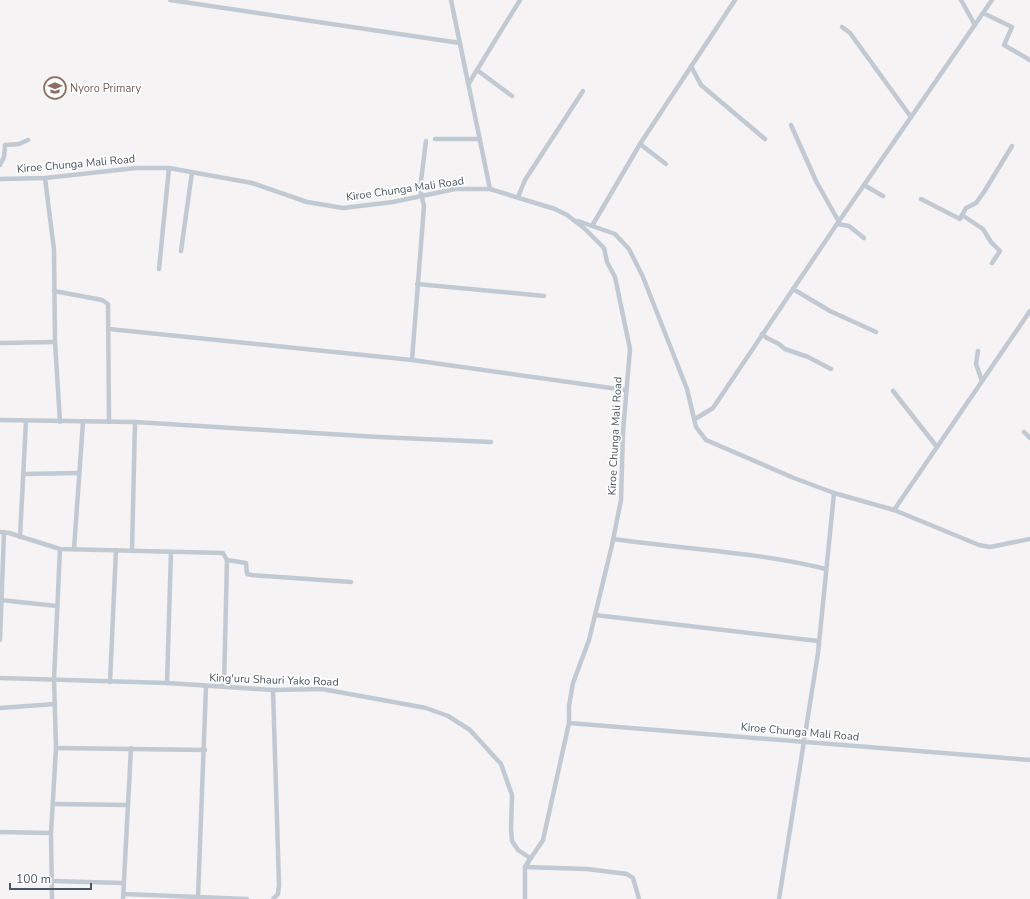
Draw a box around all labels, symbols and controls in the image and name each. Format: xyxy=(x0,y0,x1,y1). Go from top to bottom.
school or university icon: Nyoro Primary xyxy=(42,75,68,101)
place label: Nyoro Primary xyxy=(70,81,141,96)
street label: Kiroe Chunga Mali Road xyxy=(16,151,136,177)
street label: Kiroe Chunga Mali Road xyxy=(345,173,465,205)
street label: Kiroe Chunga Mali Road xyxy=(604,376,626,496)
street label: King'uru Shauri Yako Road xyxy=(209,670,339,690)
street label: Kiroe Chunga Mali Road xyxy=(740,719,860,745)
scale bar xyxy=(10,865,91,891)
text: 100 m xyxy=(16,871,51,887)

